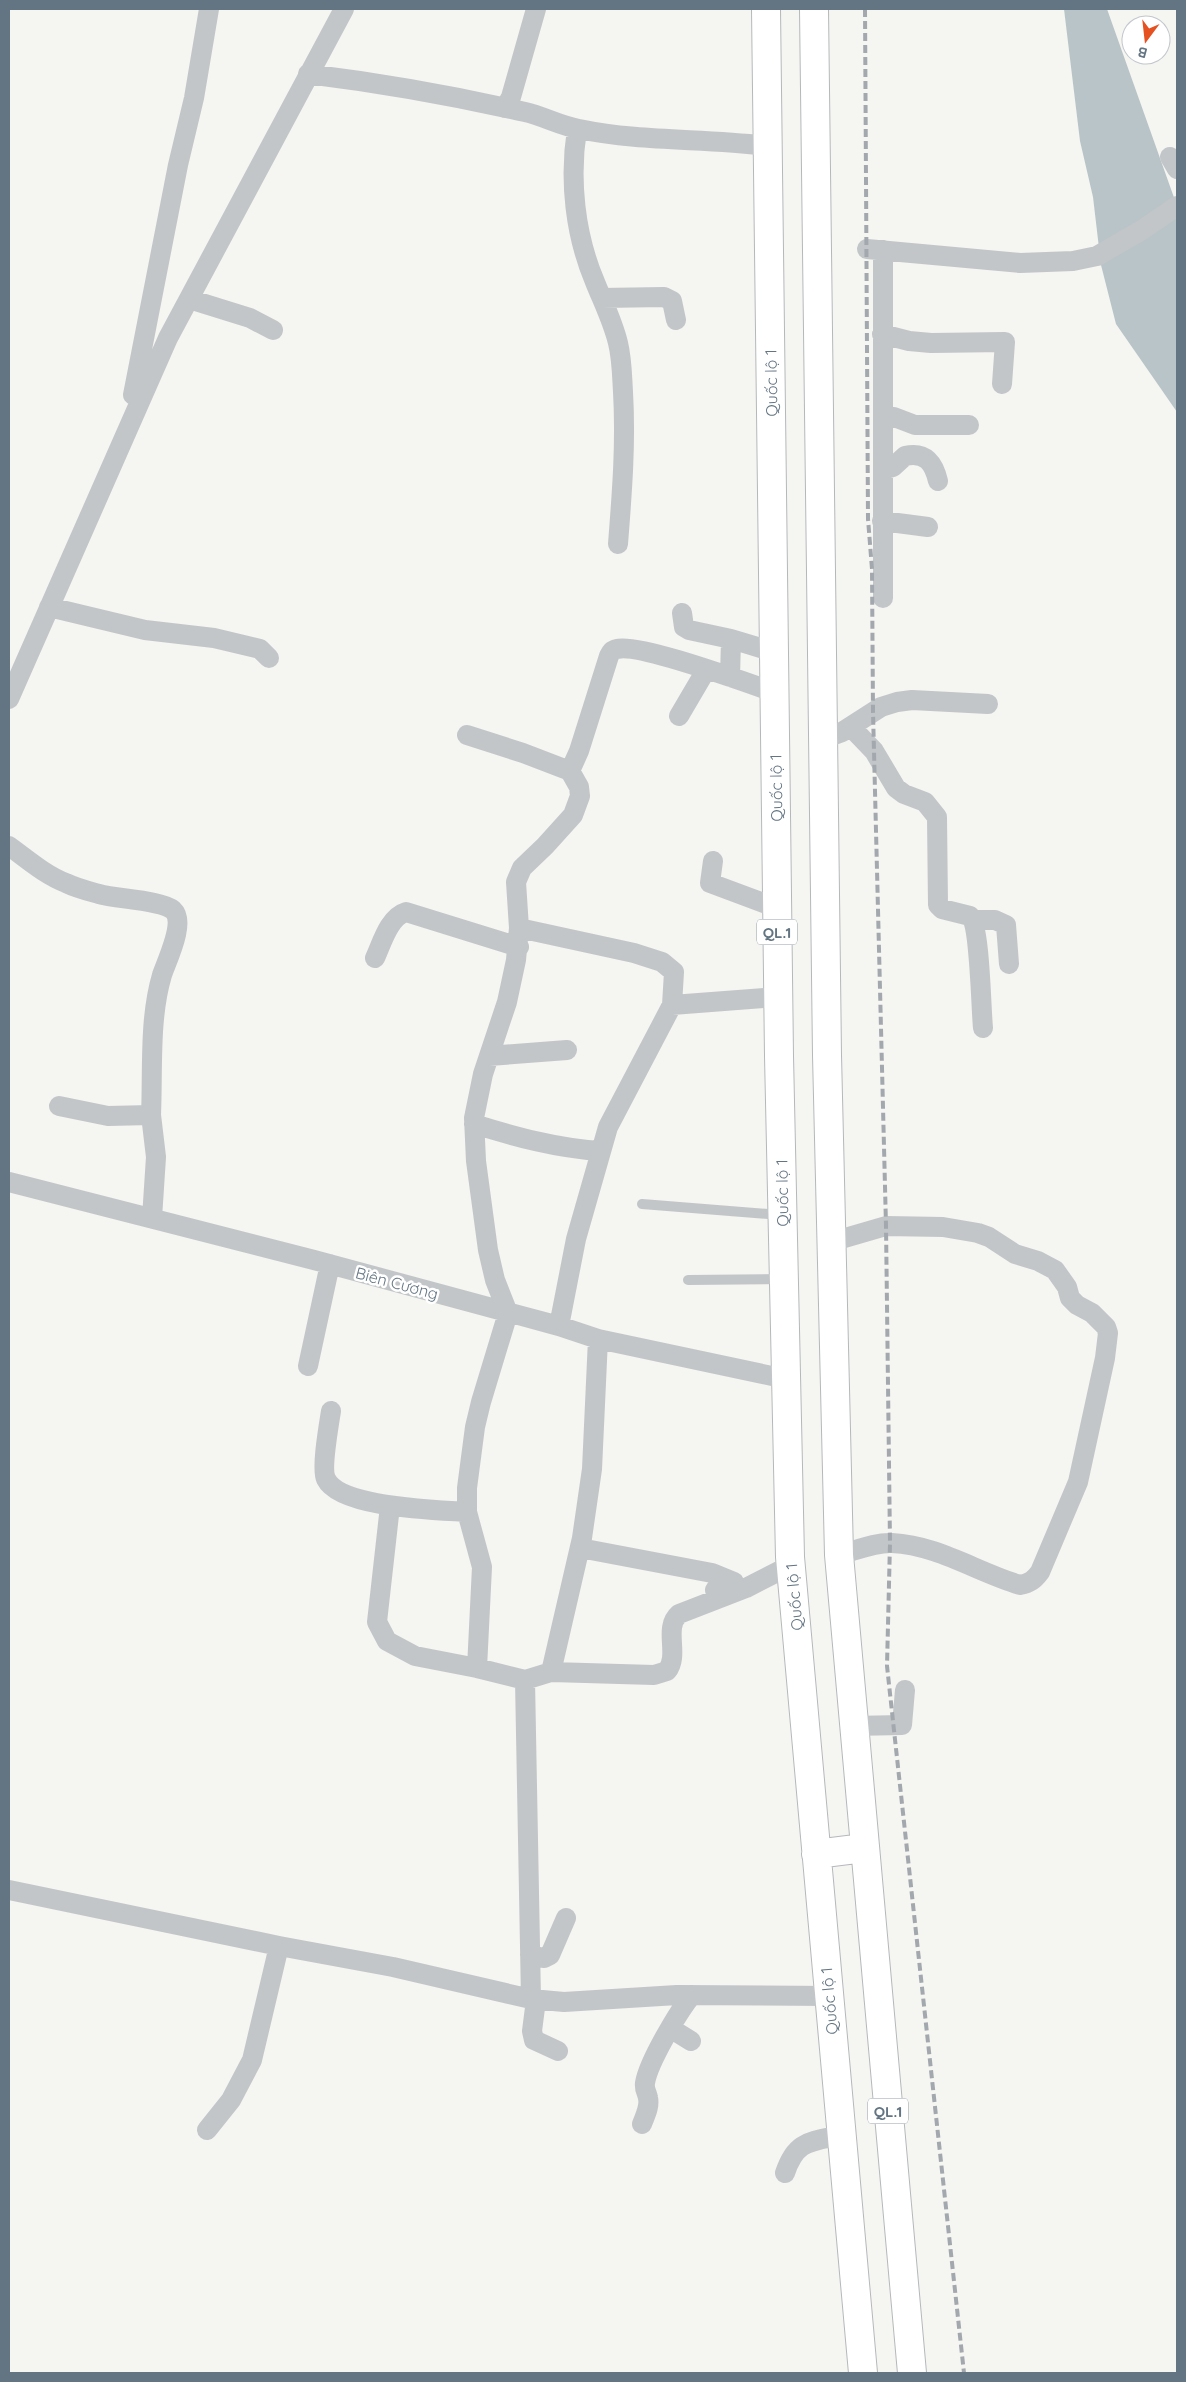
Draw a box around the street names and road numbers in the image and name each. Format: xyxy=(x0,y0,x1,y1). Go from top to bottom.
street label: Quốc lộ 1 xyxy=(760,349,782,417)
street label: Quốc lộ 1 xyxy=(765,754,787,822)
road number: QL.1 xyxy=(757,920,797,944)
street label: Quốc lộ 1 xyxy=(771,1159,793,1227)
street label: Biên Cương xyxy=(353,1262,441,1304)
street label: Quốc lộ 1 xyxy=(781,1563,807,1631)
street label: Quốc lộ 1 xyxy=(816,1967,842,2035)
road number: QL.1 xyxy=(868,2098,908,2124)

